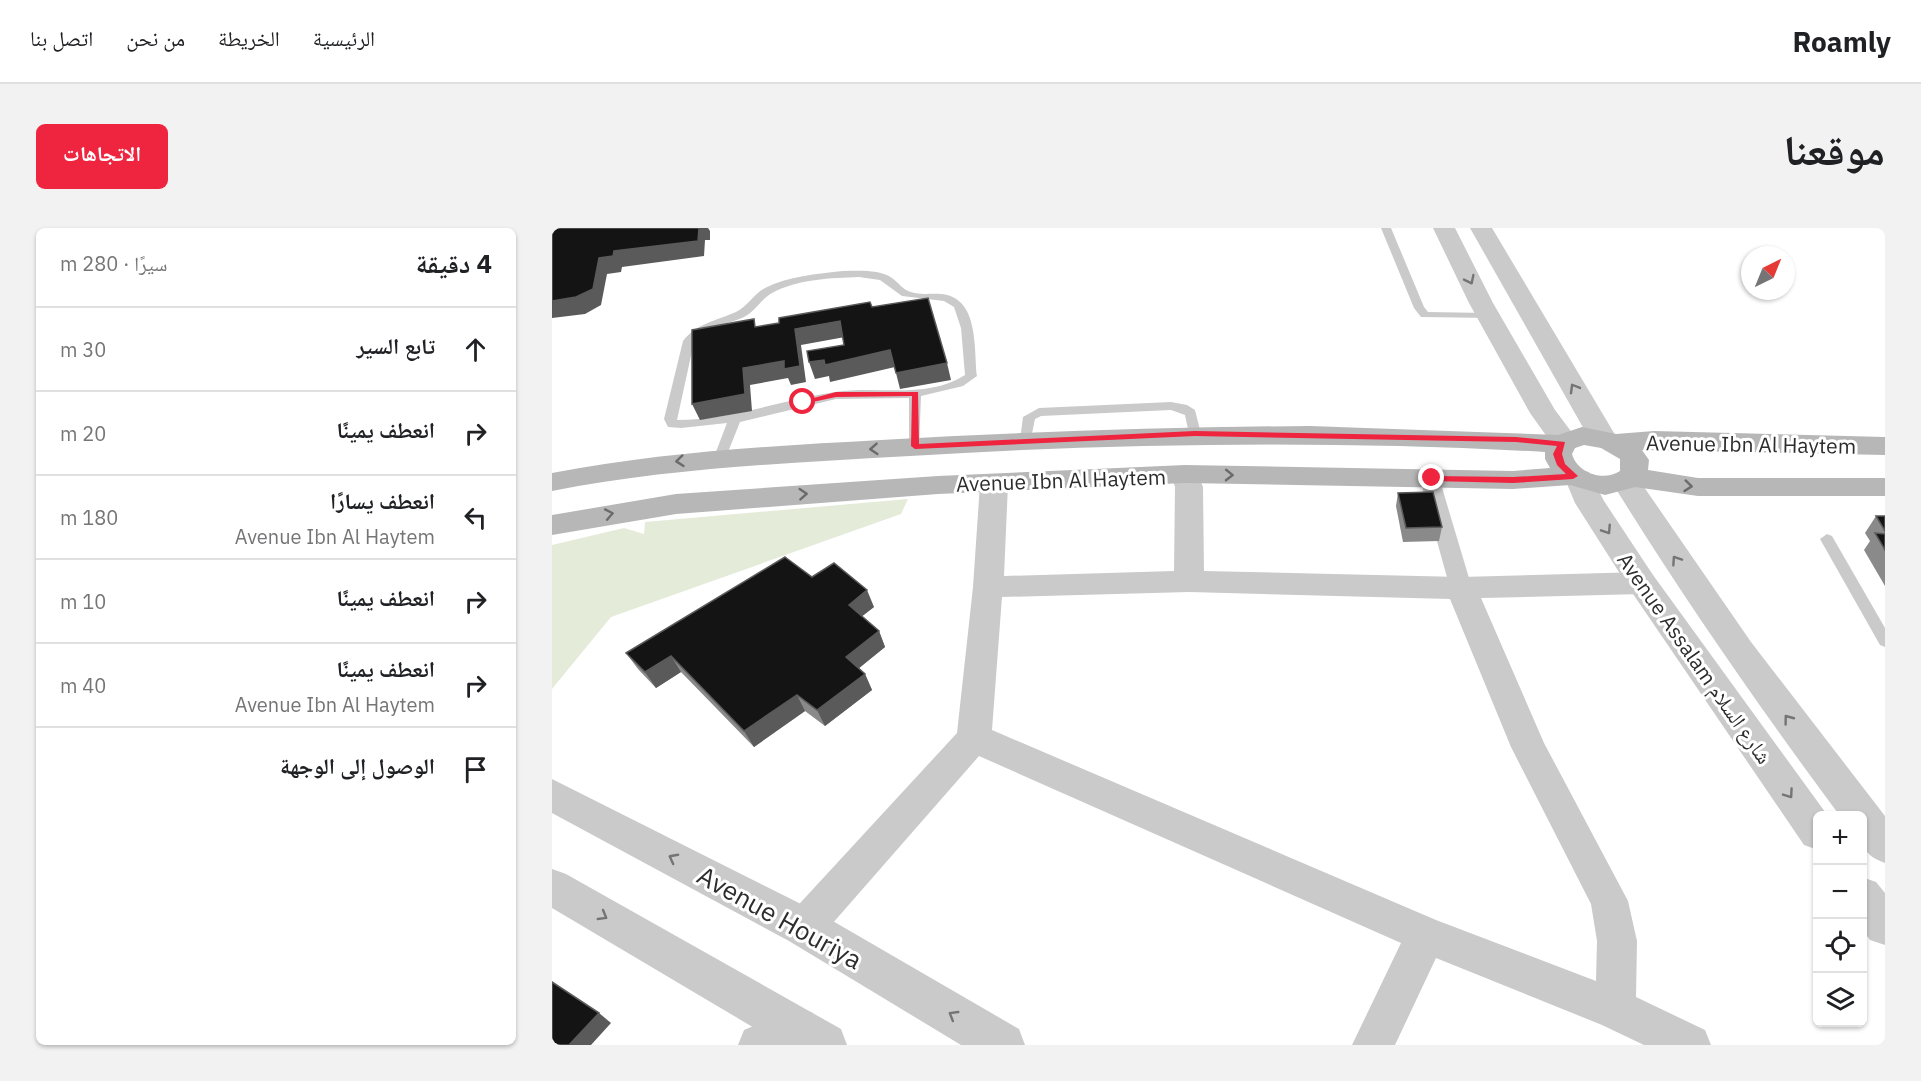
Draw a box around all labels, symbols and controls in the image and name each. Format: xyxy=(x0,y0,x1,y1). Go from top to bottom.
text: Roamly xyxy=(1793,23,1891,60)
text: اتصل بنا xyxy=(30,24,93,52)
text: من نحن xyxy=(126,24,185,52)
text: الخريطة xyxy=(218,24,280,52)
text: الرئيسية xyxy=(313,24,375,52)
text: موقعنا xyxy=(1784,122,1885,177)
button: الاتجاهات xyxy=(36,124,168,189)
text: 4 دقيقة xyxy=(416,246,492,280)
north arrow xyxy=(1741,246,1795,300)
text: سيرًا · 280 m xyxy=(60,250,167,277)
one-way arrow xyxy=(1462,274,1474,285)
text: تابع السير xyxy=(356,331,435,360)
icon: ahead xyxy=(459,333,492,366)
text: 30 m xyxy=(60,336,106,363)
one-way arrow xyxy=(1570,383,1581,394)
route start xyxy=(789,388,815,414)
text: انعطف يمينًا xyxy=(337,415,435,444)
icon: right xyxy=(459,417,492,450)
text: 20 m xyxy=(60,420,106,447)
street label: Avenue Ibn Al Haytem xyxy=(1646,428,1856,460)
one-way arrow xyxy=(870,442,879,455)
one-way arrow xyxy=(675,455,684,467)
street label: Avenue Ibn Al Haytem xyxy=(955,462,1167,498)
route end xyxy=(1418,464,1444,490)
one-way arrow xyxy=(1224,469,1233,481)
one-way arrow xyxy=(1683,479,1692,492)
text: انعطف يسارًا xyxy=(330,486,435,515)
one-way arrow xyxy=(799,488,808,501)
icon: left xyxy=(459,501,492,534)
text: 180 m xyxy=(60,504,118,531)
one-way arrow xyxy=(604,508,614,521)
text: Avenue Ibn Al Haytem xyxy=(235,523,435,550)
one-way arrow xyxy=(1600,523,1611,534)
street label: Avenue Assalam شارع السلام xyxy=(1611,547,1779,770)
one-way arrow xyxy=(1672,555,1683,566)
text: انعطف يمينًا xyxy=(337,583,435,612)
icon: right xyxy=(459,585,492,618)
text: 10 m xyxy=(60,588,106,615)
text: انعطف يمينًا xyxy=(337,654,435,683)
icon: right xyxy=(459,669,492,702)
text: 40 m xyxy=(60,672,106,699)
text: Avenue Ibn Al Haytem xyxy=(235,691,435,718)
one-way arrow xyxy=(1784,715,1795,726)
text: الوصول إلى الوجهة xyxy=(280,751,435,780)
icon: arrive xyxy=(459,753,492,786)
one-way arrow xyxy=(1782,788,1794,798)
map controls xyxy=(1813,811,1867,1027)
button: + xyxy=(1813,811,1867,865)
one-way arrow xyxy=(668,854,679,866)
street label: Avenue Houriya xyxy=(692,858,868,976)
button: − xyxy=(1813,865,1867,919)
one-way arrow xyxy=(597,909,607,921)
button: locate xyxy=(1813,919,1867,973)
button: layers xyxy=(1813,973,1867,1027)
one-way arrow xyxy=(949,1011,959,1023)

